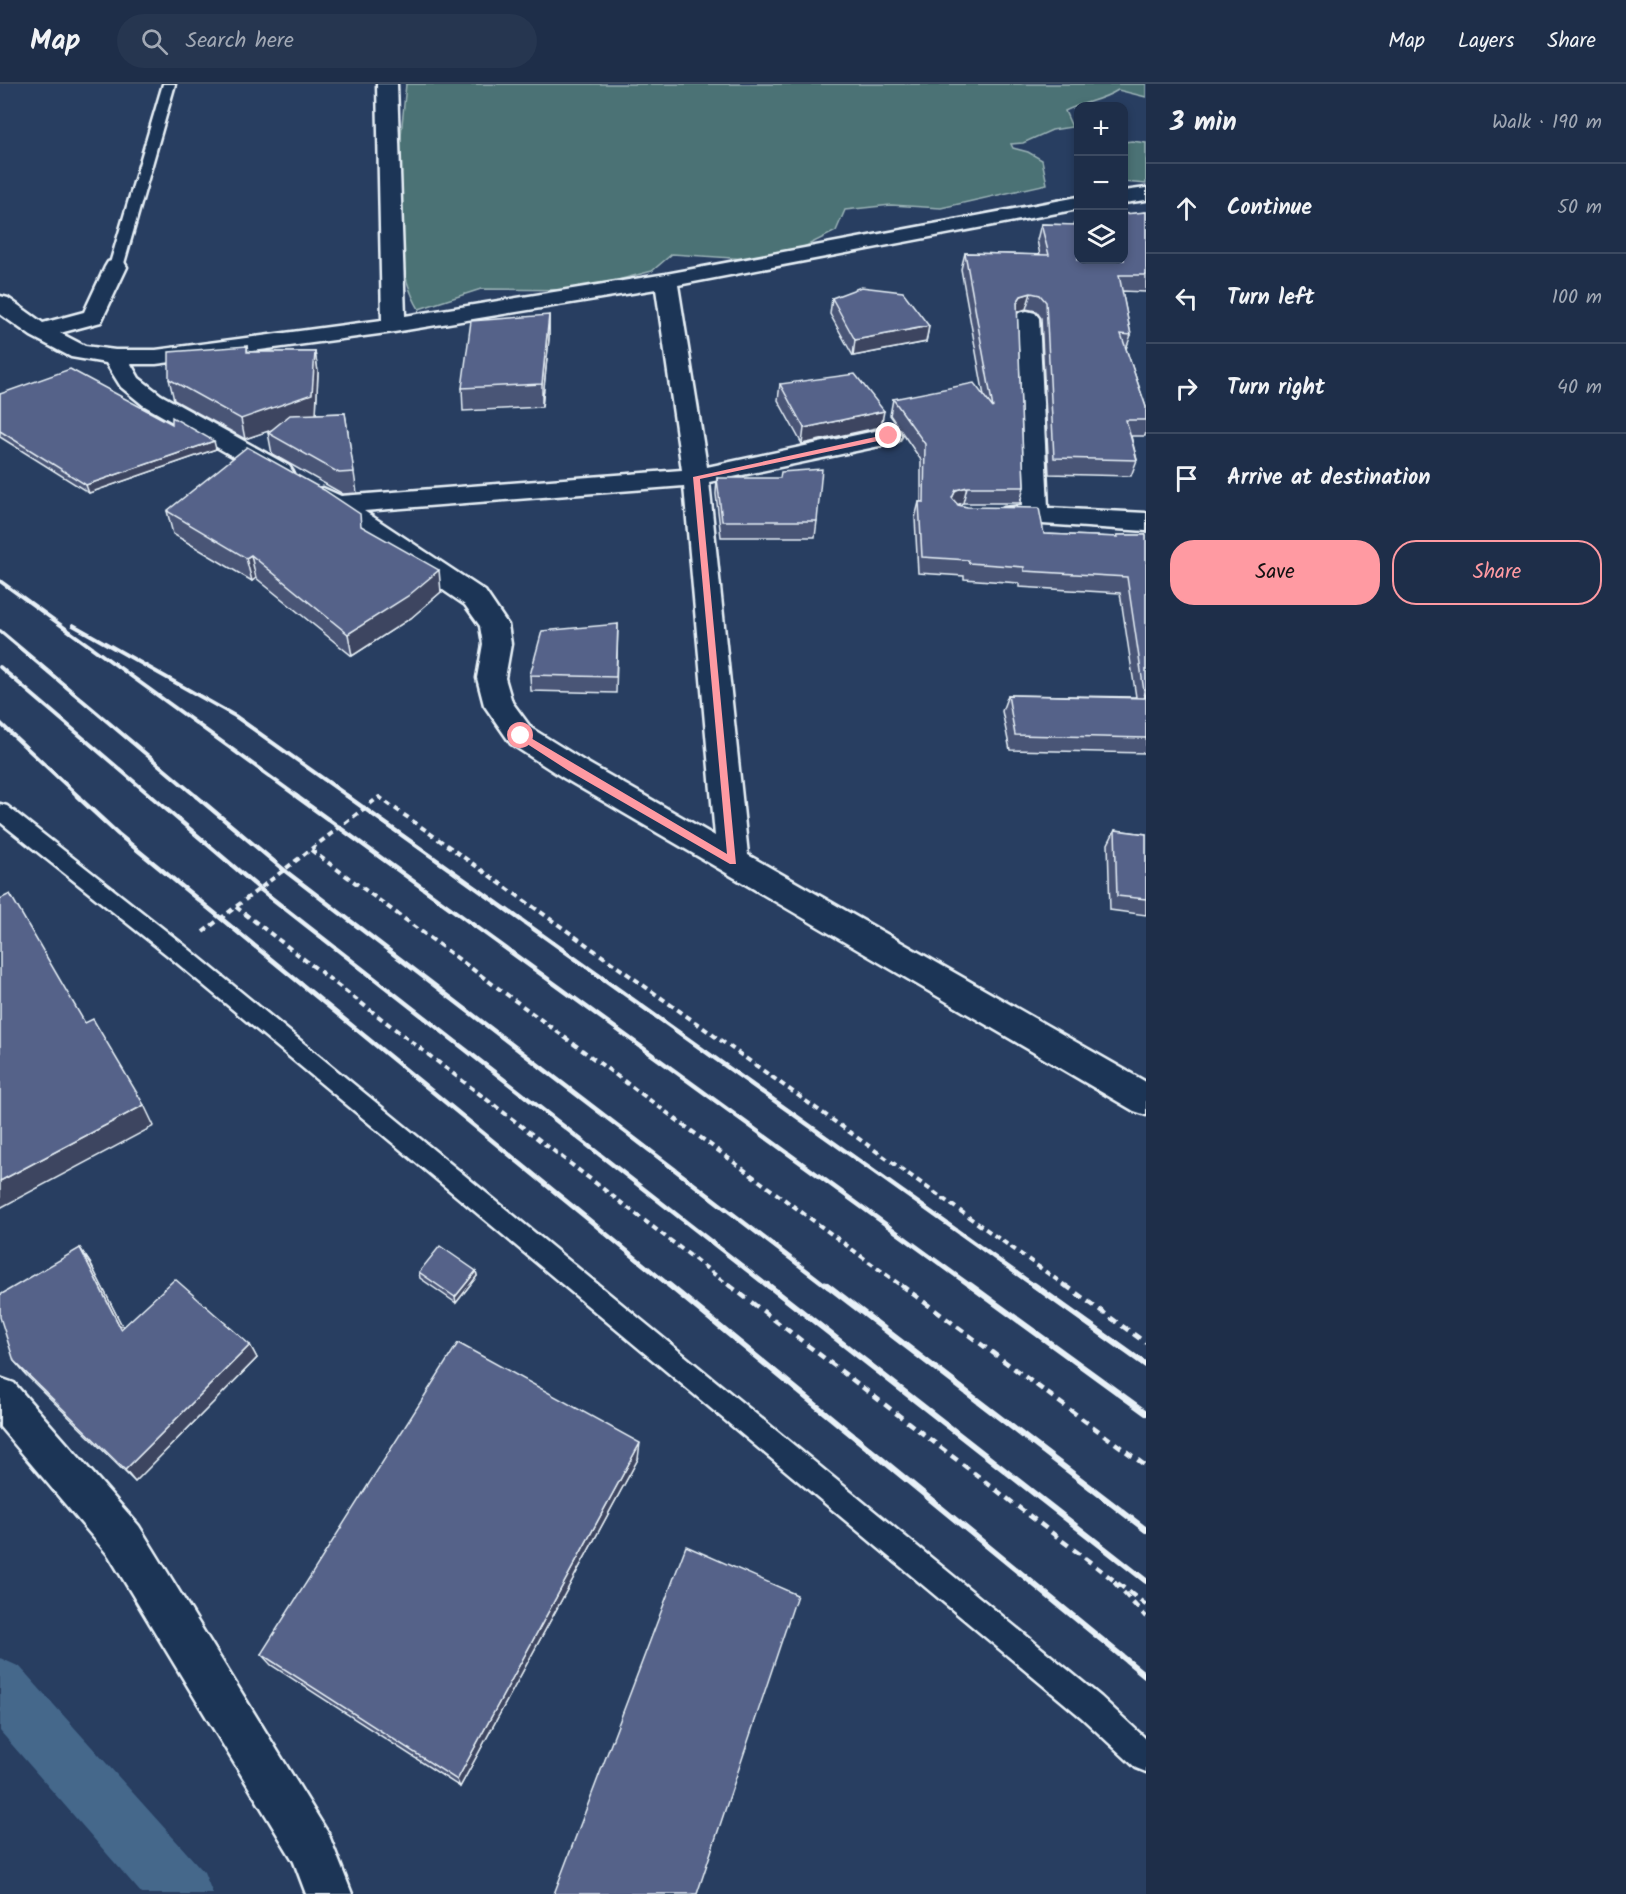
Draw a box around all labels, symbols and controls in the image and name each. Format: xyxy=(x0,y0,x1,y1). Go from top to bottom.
search box xyxy=(117,14,537,68)
text: Map xyxy=(30,19,81,64)
text: Search here xyxy=(186,24,294,59)
icon: search xyxy=(138,25,171,58)
text: Map xyxy=(1388,25,1425,58)
text: Layers xyxy=(1458,25,1514,58)
text: Share xyxy=(1547,25,1596,58)
map controls xyxy=(1074,102,1128,264)
button: + xyxy=(1074,102,1128,156)
text: 3 min xyxy=(1170,102,1237,144)
text: Walk · 190 m xyxy=(1492,107,1602,139)
button: − xyxy=(1074,156,1128,210)
text: Continue xyxy=(1227,191,1312,226)
icon: ahead xyxy=(1170,192,1203,225)
text: 50 m xyxy=(1557,192,1602,224)
button: layers xyxy=(1074,210,1128,264)
text: Turn left xyxy=(1227,281,1314,316)
icon: left xyxy=(1170,282,1203,315)
text: 100 m xyxy=(1552,282,1602,314)
text: Turn right xyxy=(1227,371,1325,406)
icon: right xyxy=(1170,372,1203,405)
text: 40 m xyxy=(1557,372,1602,404)
route end xyxy=(875,422,901,448)
text: Arrive at destination xyxy=(1227,461,1430,496)
icon: arrive xyxy=(1170,462,1203,495)
button: Save xyxy=(1170,540,1380,605)
button: Share xyxy=(1392,540,1602,605)
route start xyxy=(507,722,533,748)

